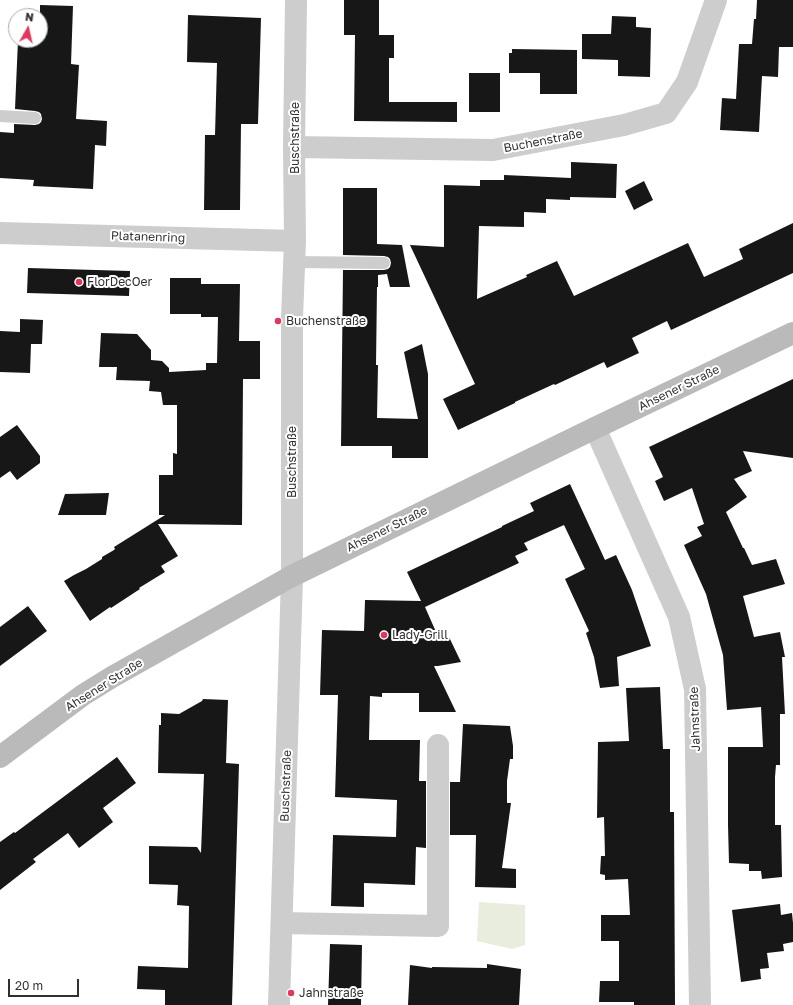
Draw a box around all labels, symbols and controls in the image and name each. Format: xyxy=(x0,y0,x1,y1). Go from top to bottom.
north arrow xyxy=(8,8,48,48)
text: N xyxy=(25,10,35,24)
street label: Buschstraße xyxy=(288,102,302,174)
street label: Buchenstraße xyxy=(502,126,584,156)
street label: Platanenring xyxy=(111,229,185,245)
place label: FlorDecOer xyxy=(87,275,152,289)
marker: FlorDecOer xyxy=(74,277,84,287)
place label: Buchenstraße xyxy=(286,314,366,328)
marker: Buchenstraße xyxy=(273,316,283,326)
street label: Ahsener Straße xyxy=(636,362,722,414)
street label: Buschstraße xyxy=(285,426,299,498)
street label: Ahsener Straße xyxy=(344,503,430,555)
place label: Lady-Grill xyxy=(392,628,448,642)
marker: Lady-Grill xyxy=(379,630,389,640)
street label: Ahsener Straße xyxy=(63,656,145,714)
street label: Jahnstraße xyxy=(687,686,703,752)
street label: Buschstraße xyxy=(278,750,294,822)
scale bar xyxy=(10,971,81,997)
text: 20 m xyxy=(15,978,43,993)
place label: Jahnstraße xyxy=(299,986,364,1000)
marker: Jahnstraße xyxy=(286,988,296,998)

